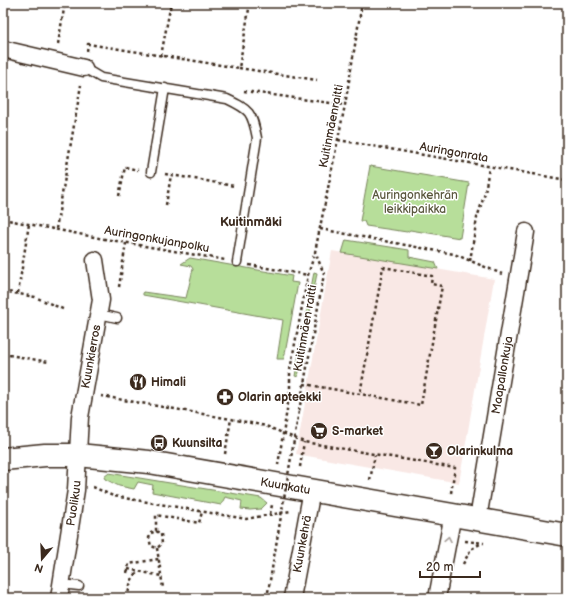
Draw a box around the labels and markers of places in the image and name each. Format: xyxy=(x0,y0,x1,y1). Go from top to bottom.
restaurant icon: Himali xyxy=(128,372,148,392)
place label: Himali xyxy=(151,375,186,390)
pharmacy icon: Olarin apteekki xyxy=(215,387,235,407)
place label: Olarin apteekki xyxy=(238,390,321,405)
supermarket icon: S-market xyxy=(309,421,329,441)
place label: S-market xyxy=(332,424,383,439)
bus stop icon: Kuunsilta xyxy=(149,433,169,453)
place label: Kuunsilta xyxy=(172,436,222,451)
bar icon: Olarinkulma xyxy=(424,441,444,461)
place label: Olarinkulma xyxy=(447,444,513,459)

